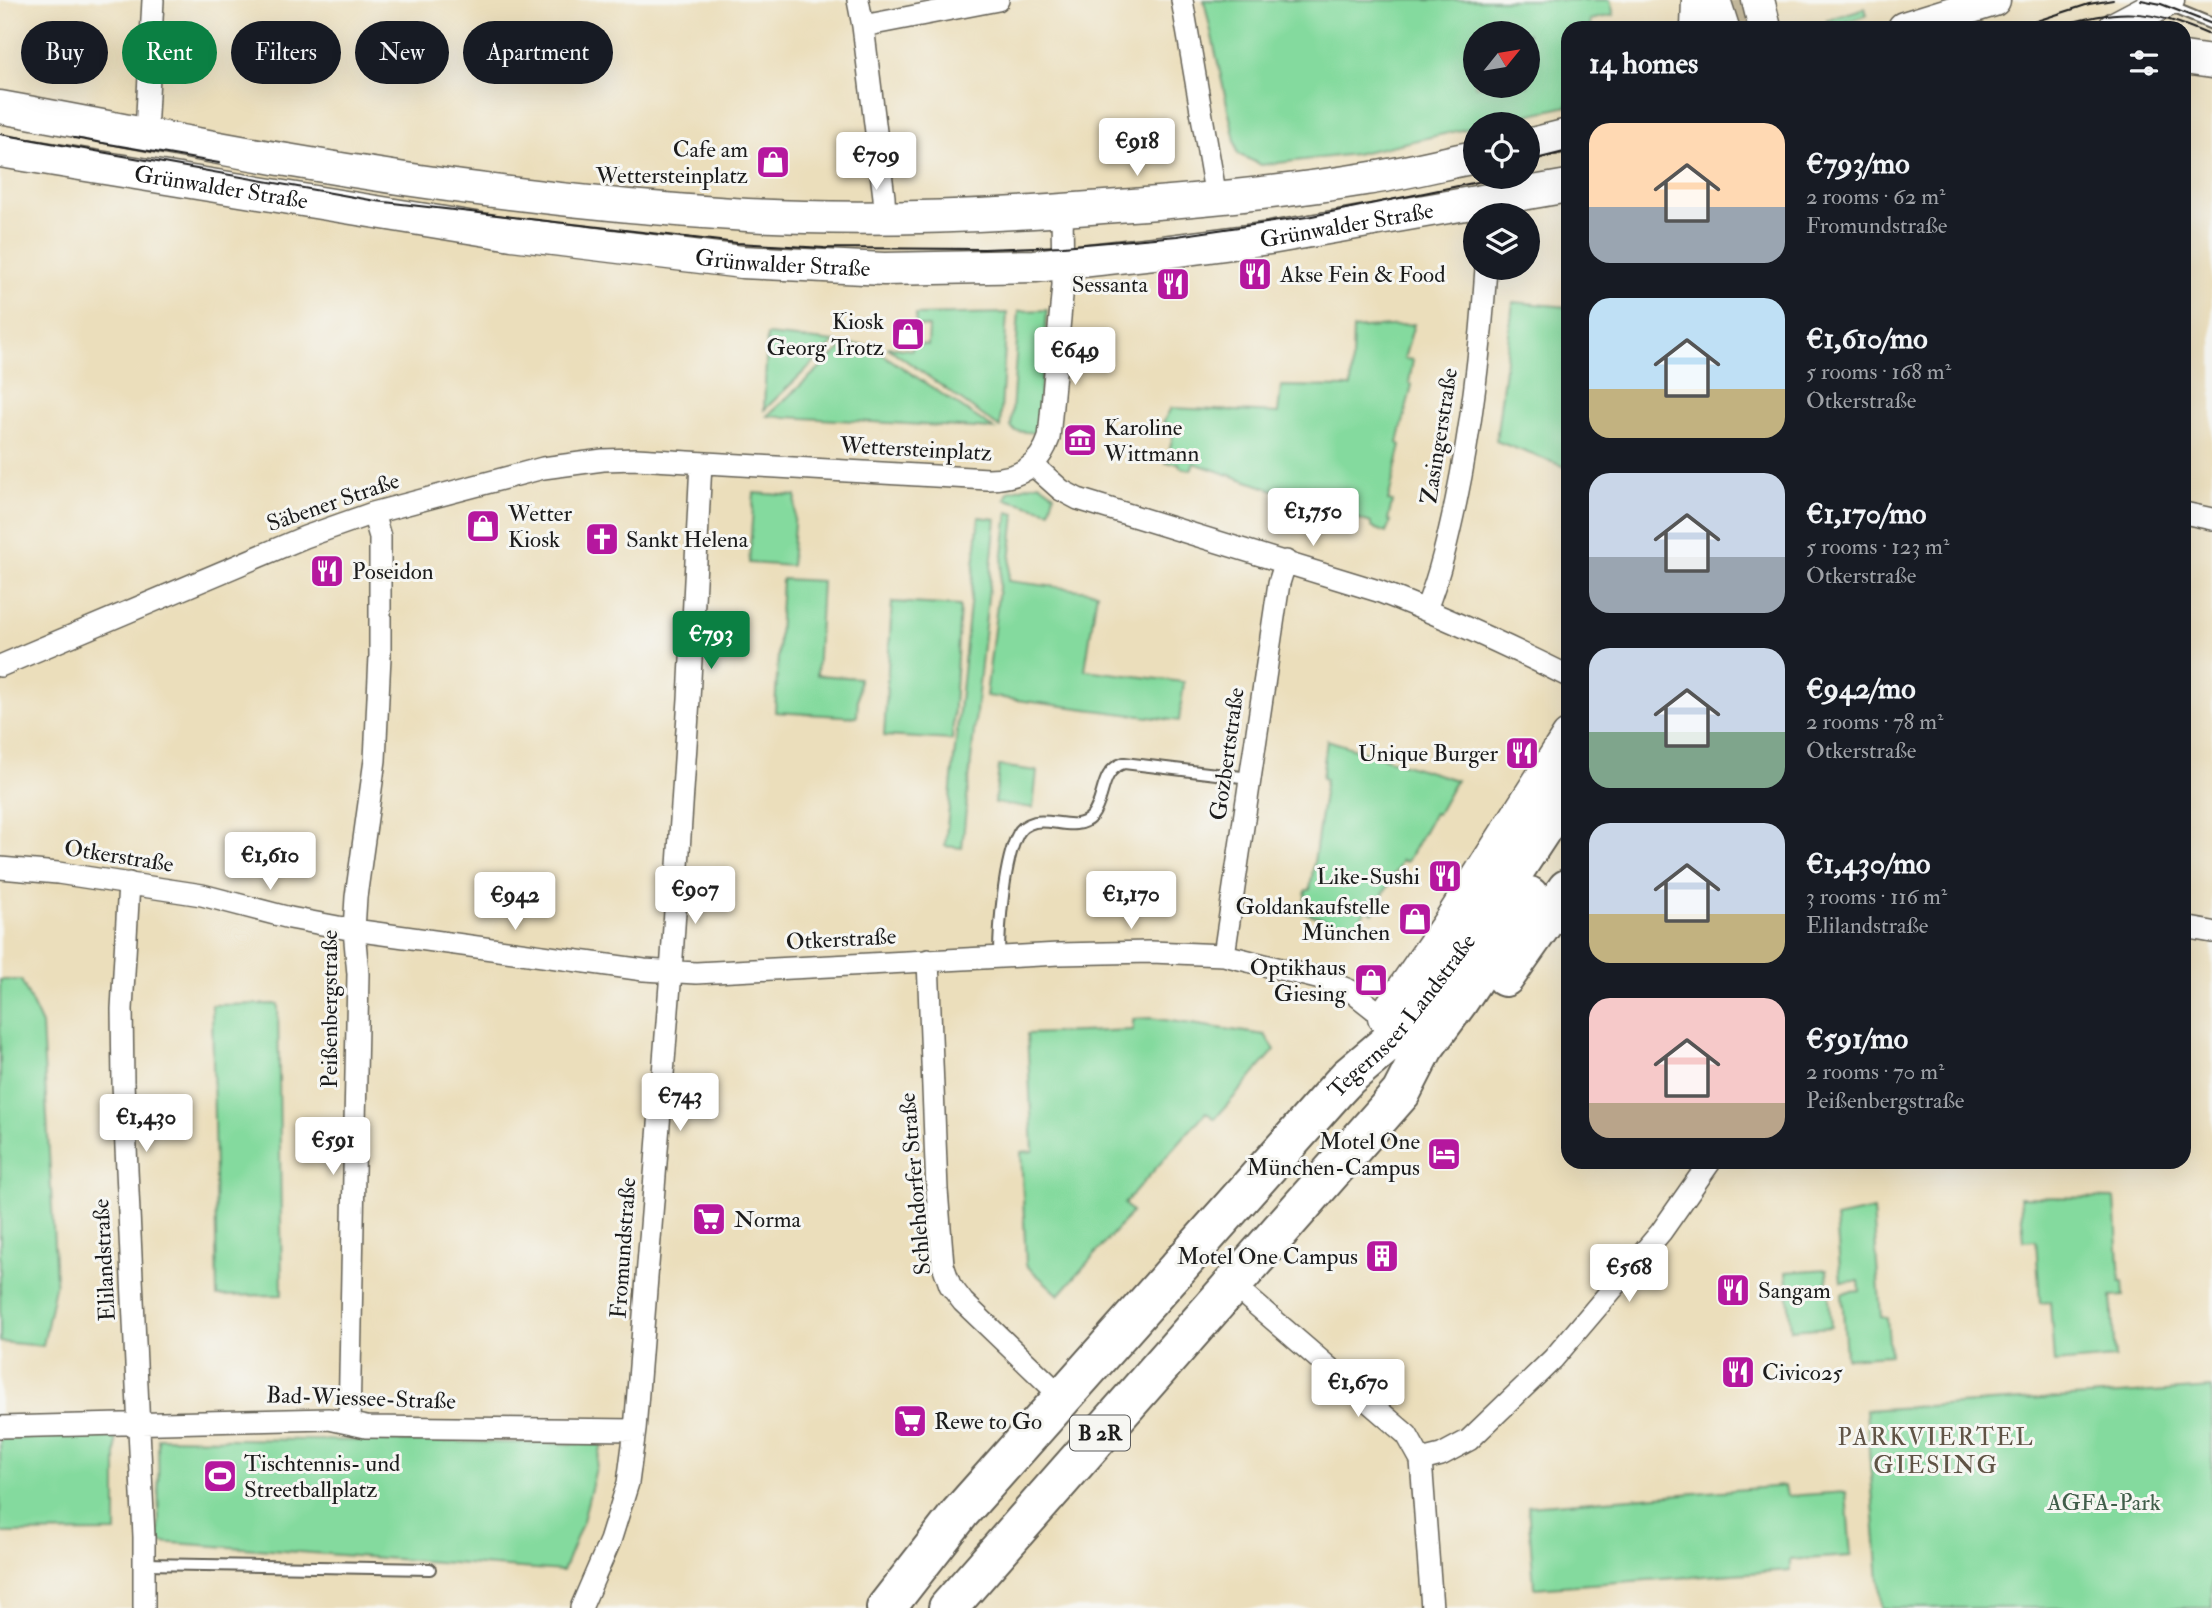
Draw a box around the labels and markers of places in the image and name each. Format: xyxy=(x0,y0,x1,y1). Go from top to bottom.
pin: €918 xyxy=(1096,118,1178,178)
pin: €709 xyxy=(835,132,917,192)
place label: Cafe am Wettersteinplatz xyxy=(595,135,748,191)
shop icon: Cafe am Wettersteinplatz xyxy=(754,143,792,181)
restaurant icon: Akse Fein & Food xyxy=(1236,255,1274,293)
place label: Akse Fein & Food xyxy=(1279,260,1445,289)
restaurant icon: Sessanta xyxy=(1154,265,1192,303)
place label: Sessanta xyxy=(1072,270,1149,299)
place label: Kiosk Georg Trotz xyxy=(767,307,884,362)
shop icon: Kiosk Georg Trotz xyxy=(889,315,927,353)
pin: €649 xyxy=(1034,328,1116,387)
place label: Karoline Wittmann xyxy=(1103,413,1199,468)
museum icon: Karoline Wittmann xyxy=(1061,421,1099,459)
pin: €1,750 xyxy=(1256,489,1370,548)
place label: Wetter Kiosk xyxy=(507,499,572,554)
shop icon: Wetter Kiosk xyxy=(464,507,502,545)
church icon: Sankt Helena xyxy=(583,520,621,558)
place label: Sankt Helena xyxy=(626,525,749,554)
restaurant icon: Poseidon xyxy=(308,552,346,590)
place label: Poseidon xyxy=(352,557,434,586)
pin: €793 xyxy=(670,612,752,671)
restaurant icon: Unique Burger xyxy=(1503,734,1541,772)
place label: Unique Burger xyxy=(1358,739,1498,768)
pin: €1,610 xyxy=(213,832,327,892)
restaurant icon: Like-Sushi xyxy=(1426,857,1464,895)
place label: Like-Sushi xyxy=(1317,862,1420,891)
pin: €907 xyxy=(654,866,736,926)
pin: €942 xyxy=(474,872,556,932)
pin: €1,170 xyxy=(1074,872,1188,931)
place label: Goldankaufstelle München xyxy=(1235,892,1390,947)
shop icon: Goldankaufstelle München xyxy=(1396,900,1434,938)
place label: Optikhaus Giesing xyxy=(1250,953,1347,1008)
shop icon: Optikhaus Giesing xyxy=(1352,961,1390,999)
pin: €743 xyxy=(639,1074,721,1133)
pin: €1,430 xyxy=(89,1094,203,1154)
pin: €591 xyxy=(292,1118,374,1177)
place label: Motel One München-Campus xyxy=(1247,1127,1420,1183)
hotel icon: Motel One München-Campus xyxy=(1425,1135,1463,1173)
supermarket icon: Norma xyxy=(690,1200,728,1238)
place label: Norma xyxy=(734,1205,802,1234)
building icon: Motel One Campus xyxy=(1363,1237,1401,1275)
place label: Motel One Campus xyxy=(1177,1242,1358,1272)
pin: €568 xyxy=(1588,1244,1670,1304)
restaurant icon: Sangam xyxy=(1714,1271,1752,1309)
place label: Sangam xyxy=(1758,1276,1831,1305)
restaurant icon: Civico25 xyxy=(1719,1353,1757,1391)
place label: Civico25 xyxy=(1762,1358,1843,1387)
pin: €1,670 xyxy=(1301,1360,1415,1419)
supermarket icon: Rewe to Go xyxy=(891,1402,929,1440)
place label: Rewe to Go xyxy=(934,1407,1042,1436)
place label: Tischtennis- und Streetballplatz xyxy=(244,1449,400,1505)
sports icon: Tischtennis- und Streetballplatz xyxy=(201,1457,239,1495)

